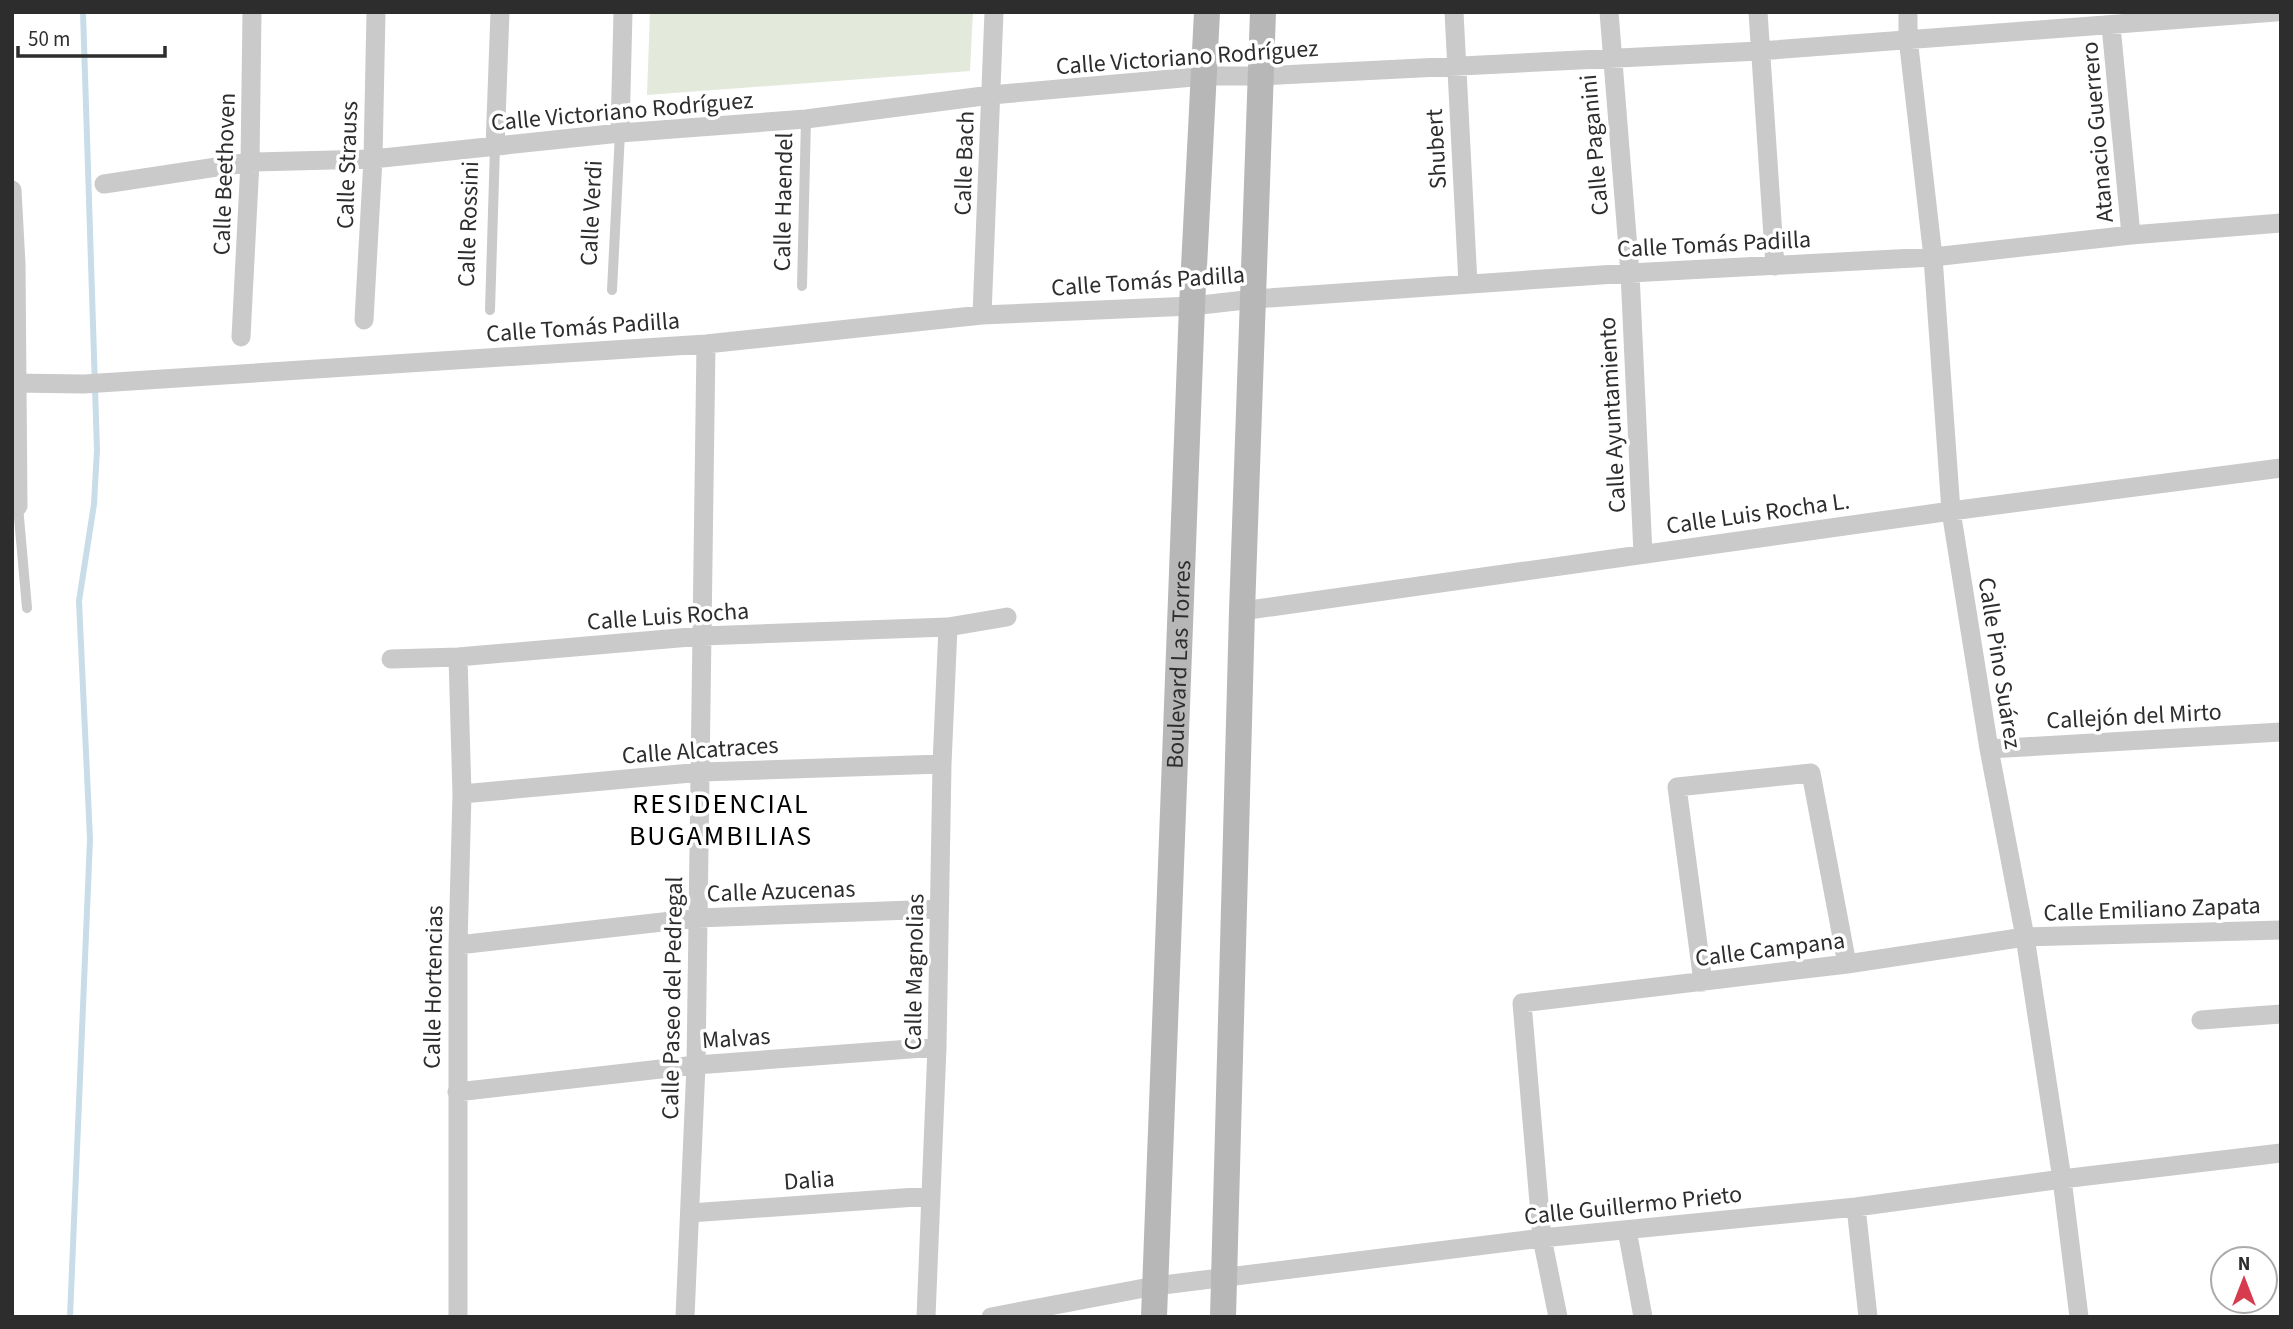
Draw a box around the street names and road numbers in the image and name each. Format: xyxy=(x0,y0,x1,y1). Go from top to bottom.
street label: Calle Victoriano Rodríguez xyxy=(1055,31,1319,84)
street label: Atanacio Guerrero xyxy=(2072,40,2123,224)
street label: Calle Paganini xyxy=(1571,73,1618,217)
street label: Calle Victoriano Rodríguez xyxy=(490,83,755,140)
street label: Calle Beethoven xyxy=(204,92,245,256)
street label: Calle Strauss xyxy=(328,100,367,230)
street label: Shubert xyxy=(1417,108,1456,190)
street label: Calle Bach xyxy=(945,110,984,216)
street label: Calle Haendel xyxy=(765,132,802,272)
street label: Calle Verdi xyxy=(571,159,612,267)
street label: Calle Rossini xyxy=(449,160,488,288)
street label: Calle Tomás Padilla xyxy=(1616,222,1812,267)
street label: Calle Tomás Padilla xyxy=(1050,257,1246,306)
street label: Calle Tomás Padilla xyxy=(485,303,681,352)
street label: Calle Ayuntamiento xyxy=(1590,316,1635,514)
street label: Calle Luis Rocha L. xyxy=(1664,483,1852,544)
street label: Boulevard Las Torres xyxy=(1158,560,1200,769)
street label: Calle Pino Suárez xyxy=(1969,575,2030,751)
street label: Calle Luis Rocha xyxy=(586,593,750,640)
street label: Callejón del Mirto xyxy=(2046,694,2223,739)
street label: Calle Alcatraces xyxy=(621,728,779,773)
street label: Calle Azucenas xyxy=(706,871,856,912)
street label: Calle Paseo del Pedregal xyxy=(653,876,692,1120)
street label: Calle Emiliano Zapata xyxy=(2043,888,2261,931)
street label: Calle Magnolias xyxy=(896,893,933,1051)
street label: Calle Hortencias xyxy=(415,905,452,1069)
street label: Calle Campana xyxy=(1693,923,1847,976)
street label: Malvas xyxy=(701,1019,771,1058)
street label: Dalia xyxy=(782,1161,836,1200)
street label: Calle Guillermo Prieto xyxy=(1522,1177,1744,1234)

